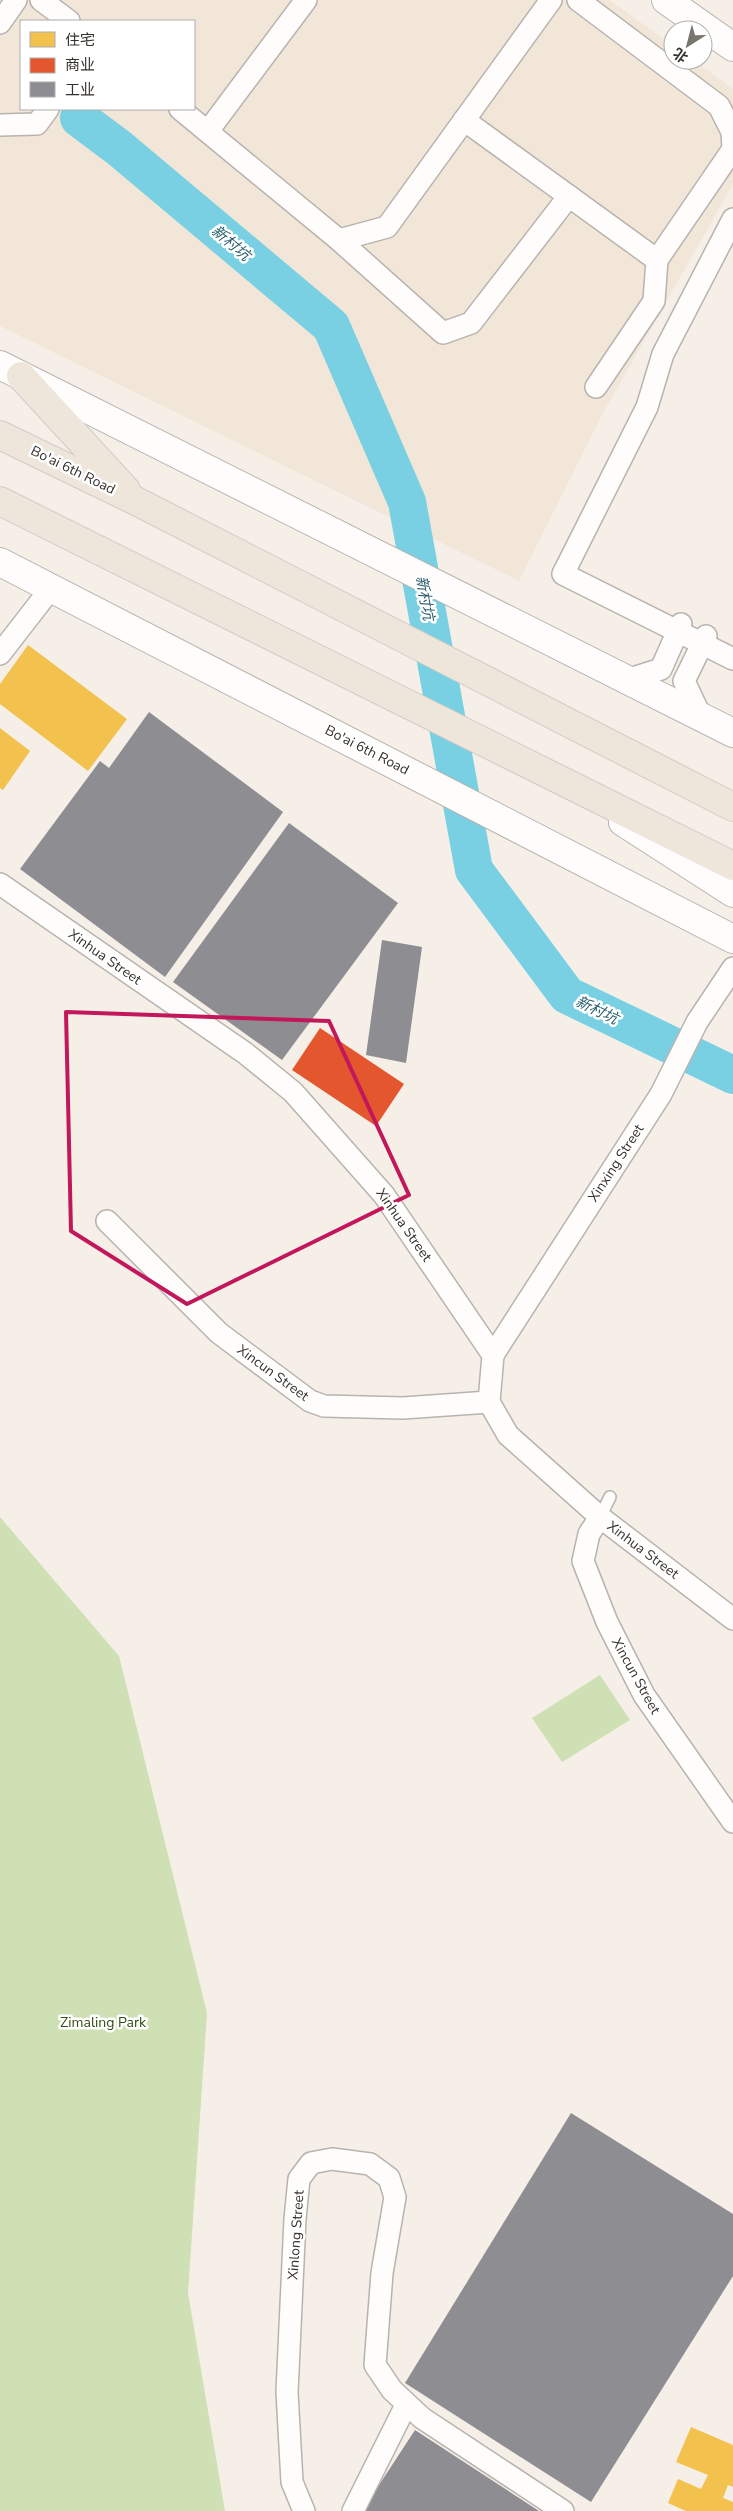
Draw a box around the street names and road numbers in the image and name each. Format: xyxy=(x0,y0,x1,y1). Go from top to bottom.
street label: Bo'ai 6th Road xyxy=(27,441,119,499)
street label: Bo'ai 6th Road xyxy=(322,721,412,779)
street label: Xinhua Street xyxy=(65,925,145,989)
street label: Xinxing Street xyxy=(584,1120,648,1205)
street label: Xinhua Street xyxy=(372,1185,436,1265)
street label: Xincun Street xyxy=(233,1341,313,1406)
street label: Xinhua Street xyxy=(603,1517,683,1583)
street label: Xincun Street xyxy=(607,1634,665,1718)
street label: Xinlong Street xyxy=(283,2189,309,2281)

